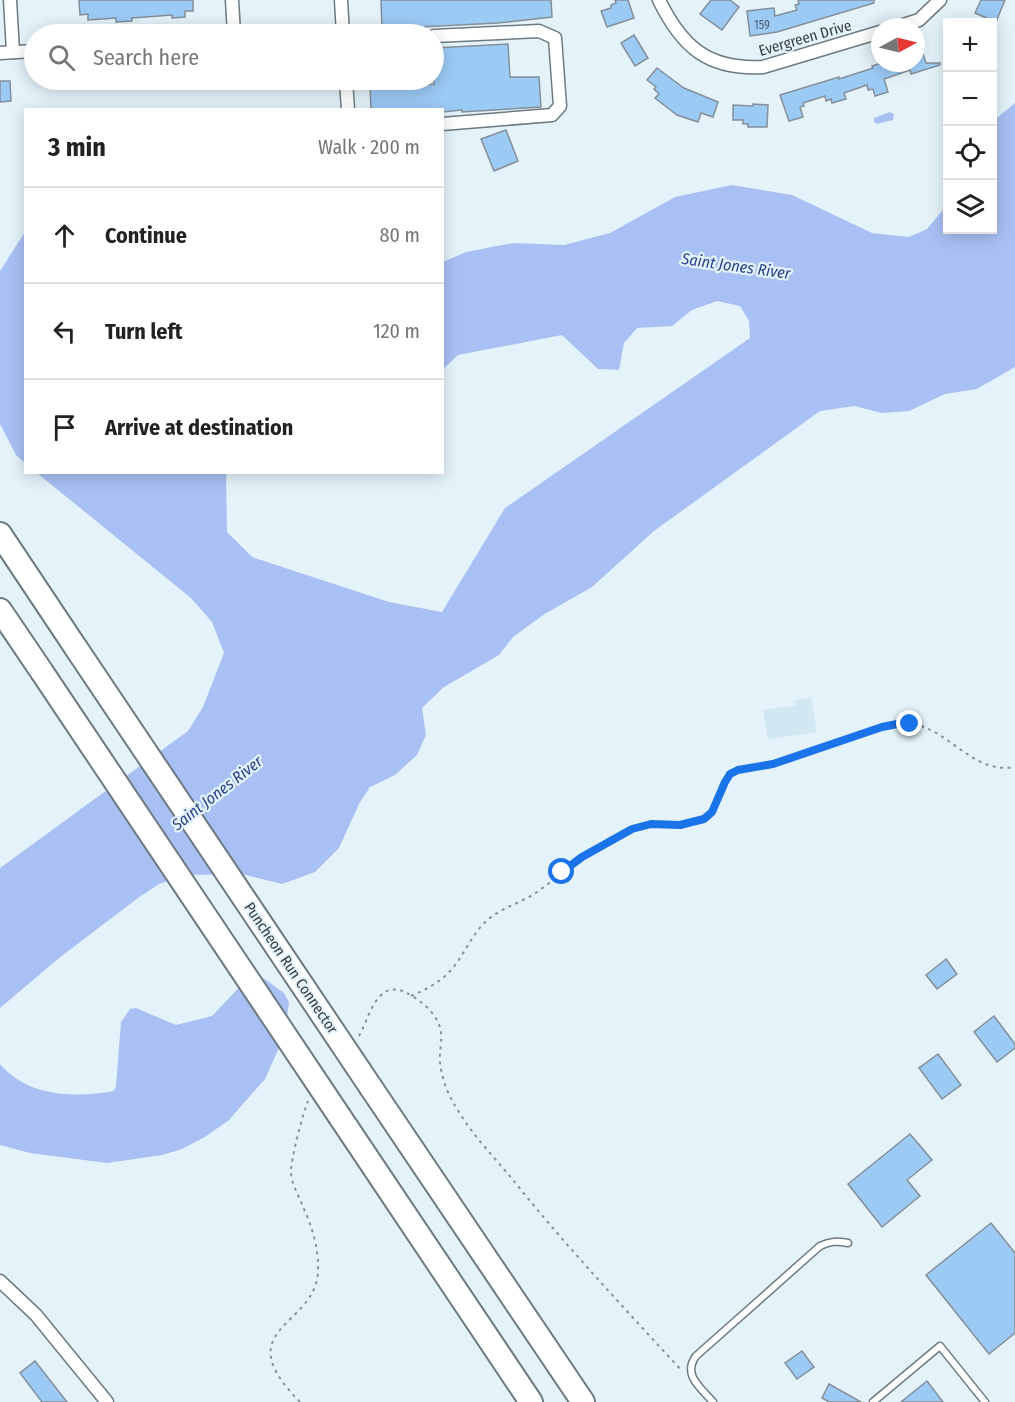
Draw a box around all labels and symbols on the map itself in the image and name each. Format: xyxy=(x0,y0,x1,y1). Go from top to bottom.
street label: Evergreen Drive xyxy=(757,16,853,60)
house number: 159 xyxy=(754,18,770,32)
north arrow xyxy=(871,18,925,72)
water label: Saint Jones River xyxy=(679,249,792,283)
route end xyxy=(896,710,922,736)
water label: Saint Jones River xyxy=(167,752,266,835)
route start xyxy=(548,858,574,884)
street label: Puncheon Run Connector xyxy=(240,899,342,1038)

